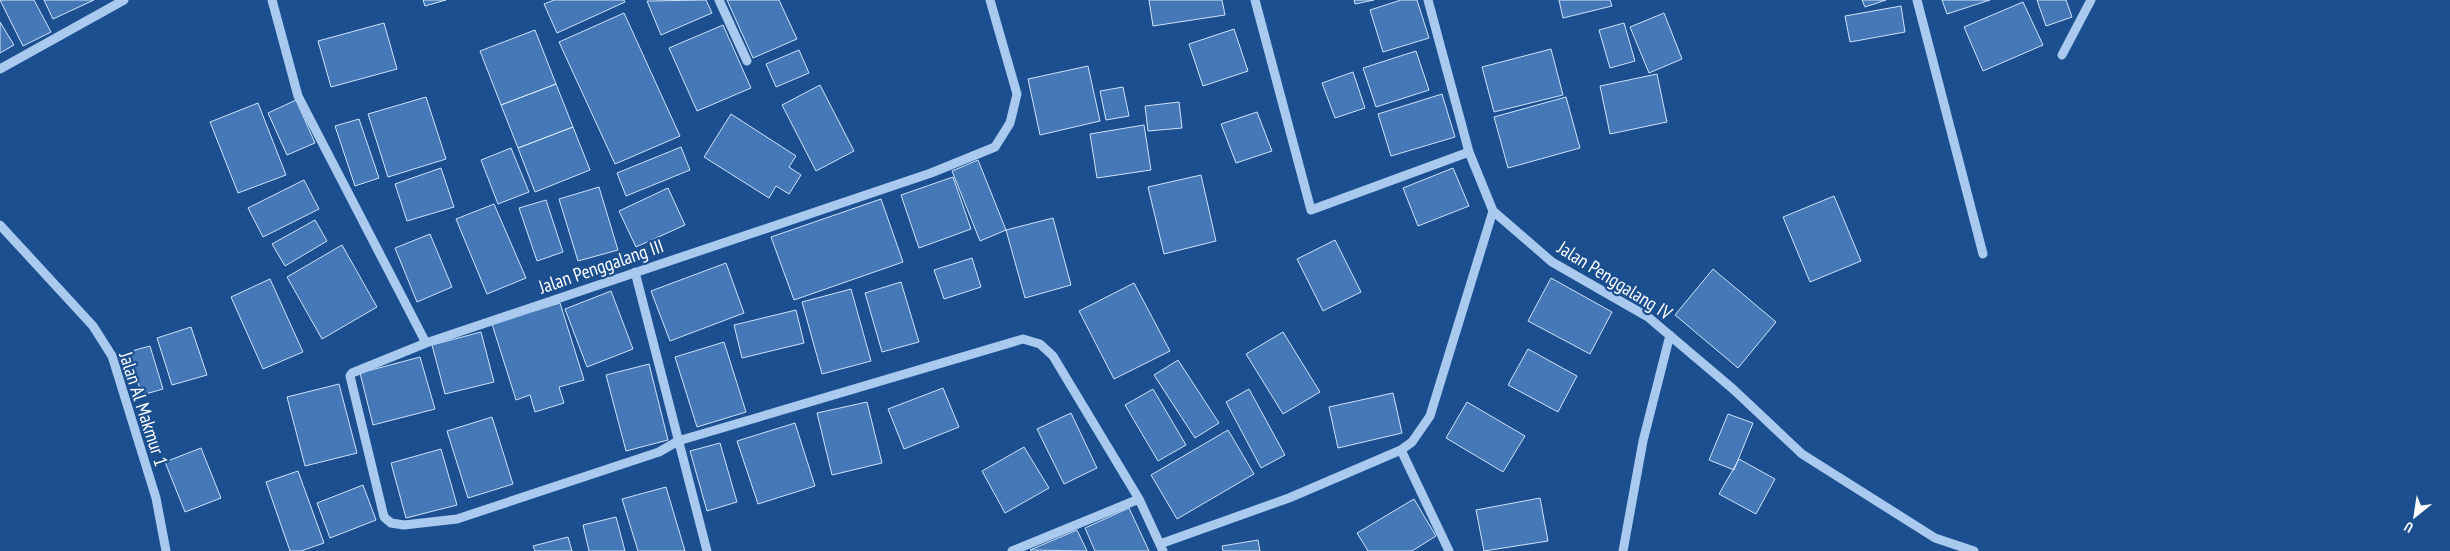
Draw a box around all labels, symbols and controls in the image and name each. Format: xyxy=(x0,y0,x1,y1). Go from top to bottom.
street label: Jalan Penggalang III xyxy=(534,233,667,299)
street label: Jalan Penggalang IV xyxy=(1552,235,1677,325)
street label: Jalan Al Makmur 1 xyxy=(114,348,174,469)
north arrow xyxy=(2390,491,2440,541)
text: U xyxy=(2401,518,2416,537)

